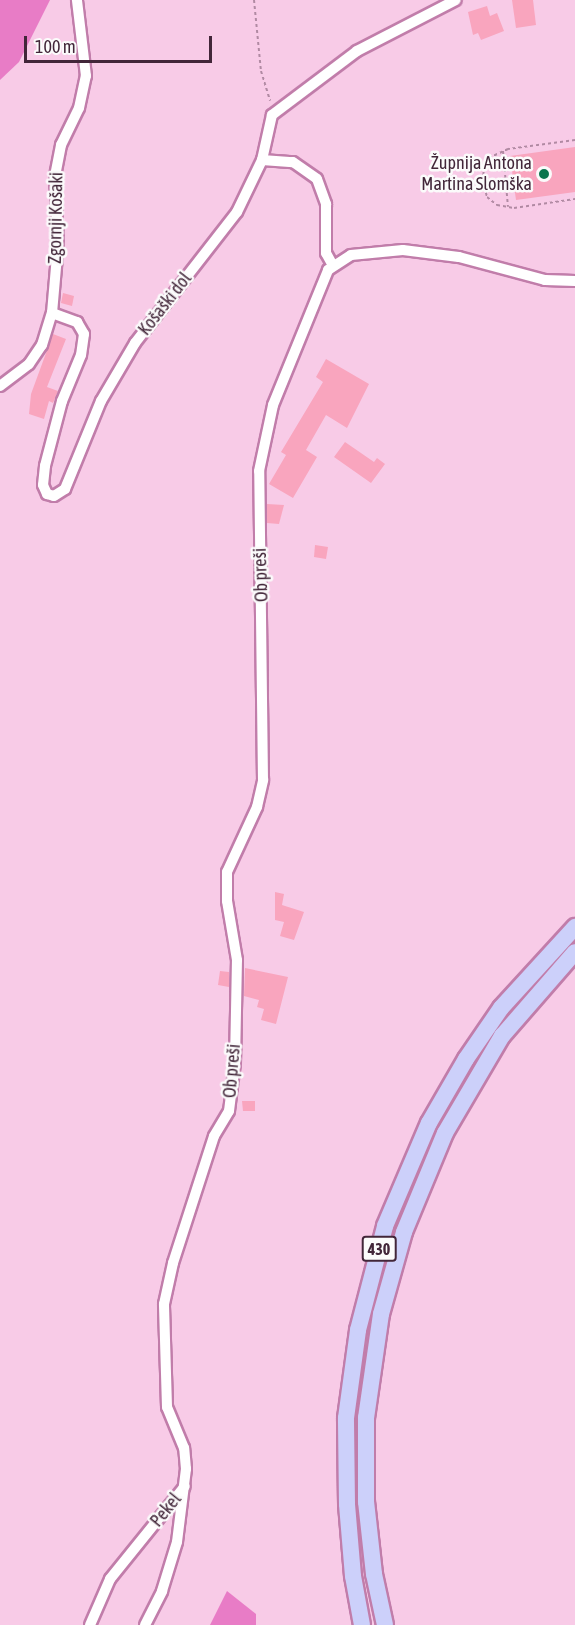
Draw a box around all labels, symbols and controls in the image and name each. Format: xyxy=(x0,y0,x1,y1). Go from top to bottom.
scale bar xyxy=(27,24,214,62)
text: 100 m xyxy=(35,36,76,57)
place label: Župnija Antona Martina Slomška xyxy=(421,153,532,195)
marker: Župnija Antona Martina Slomška xyxy=(537,167,551,181)
street label: Zgornji Košaki xyxy=(44,172,68,264)
street label: Košaški dol xyxy=(134,268,196,340)
street label: Ob preši xyxy=(249,548,273,602)
street label: Ob preši xyxy=(219,1043,245,1099)
road number: 430 xyxy=(361,1236,397,1262)
street label: Pekel xyxy=(146,1489,186,1531)

